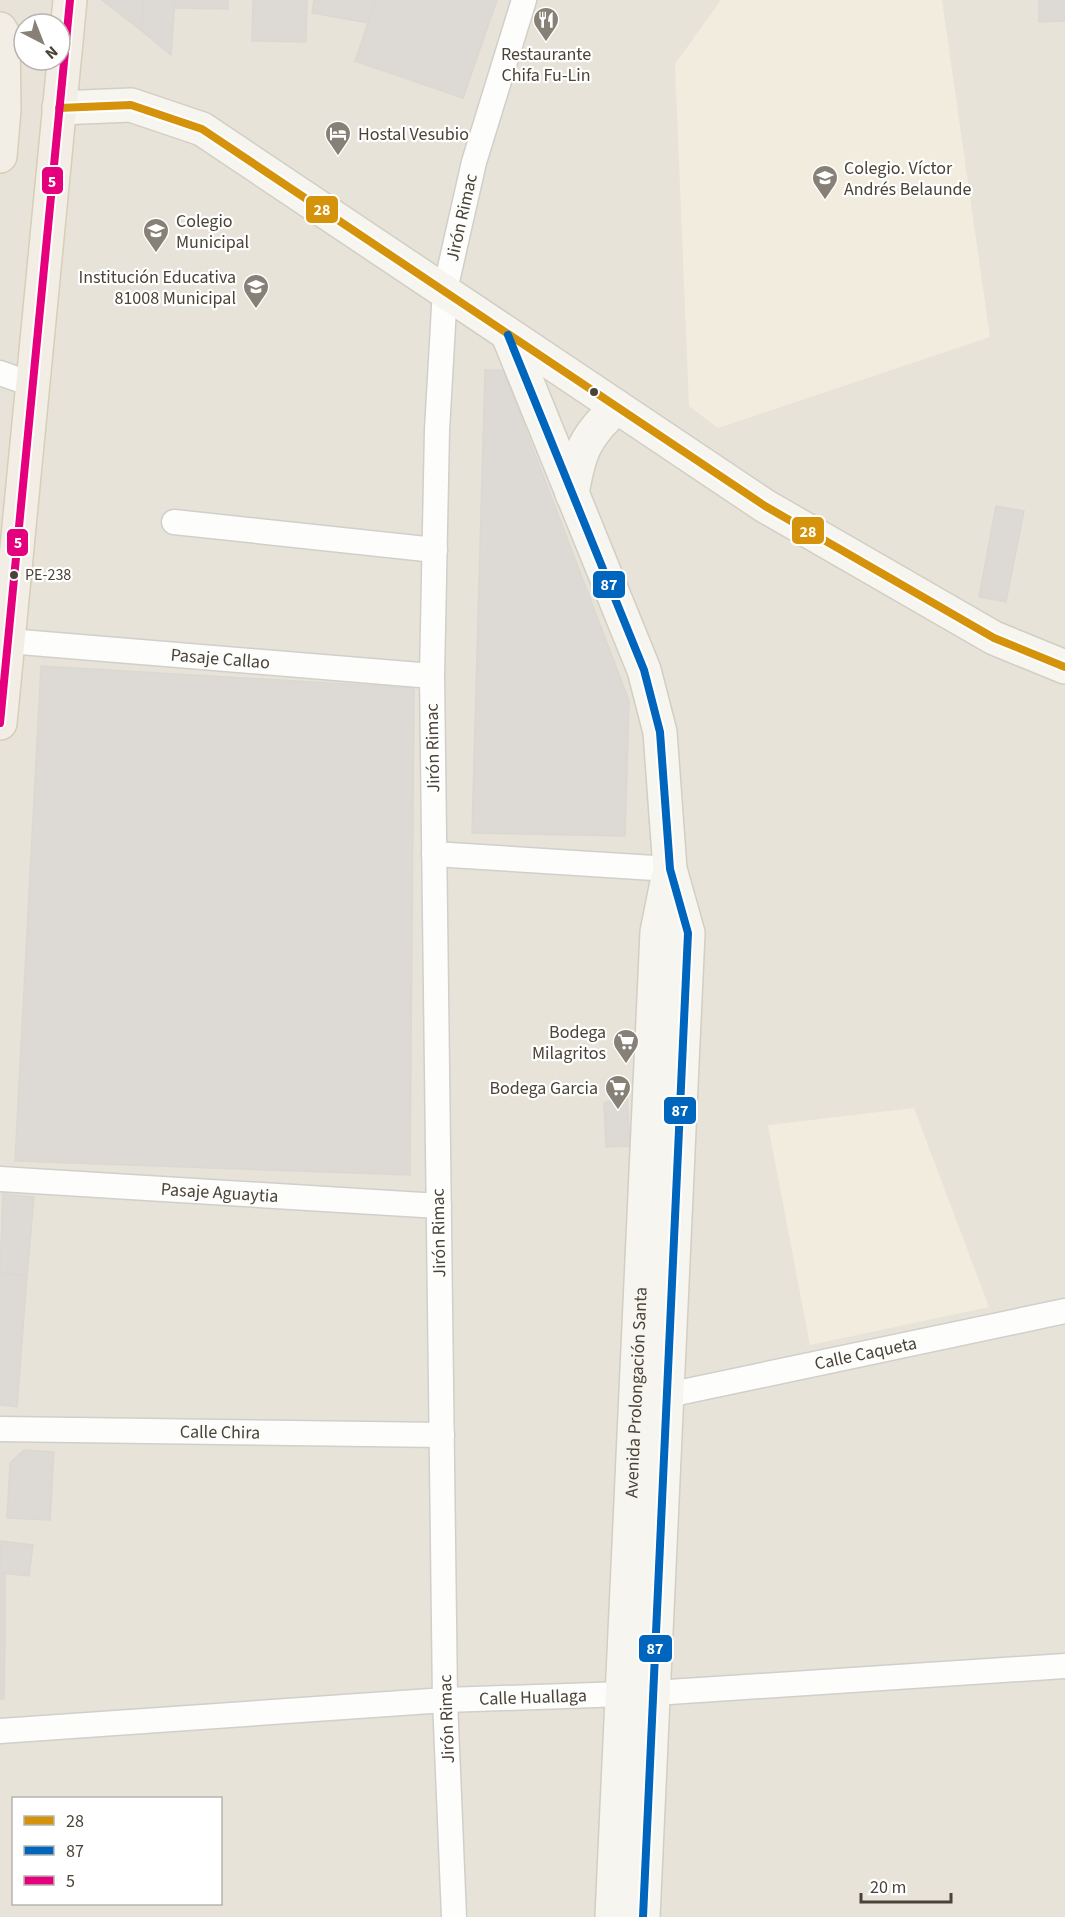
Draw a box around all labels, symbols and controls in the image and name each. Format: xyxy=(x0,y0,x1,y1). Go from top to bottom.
restaurant icon: Restaurante Chifa Fu-Lin xyxy=(531,5,561,43)
north arrow xyxy=(12,12,72,72)
text: N xyxy=(40,41,63,64)
place label: Restaurante Chifa Fu-Lin xyxy=(501,42,591,88)
hotel icon: Hostal Vesubio xyxy=(323,119,353,157)
place label: Hostal Vesubio xyxy=(358,122,469,147)
place label: Colegio. Víctor Andrés Belaunde xyxy=(844,156,972,202)
school or university icon: Colegio. Víctor Andrés Belaunde xyxy=(810,163,840,201)
line badge: 5 xyxy=(41,166,64,195)
text: 5 xyxy=(48,171,56,193)
street label: Jirón Rimac xyxy=(439,171,484,264)
line badge: 28 xyxy=(305,195,339,224)
text: 28 xyxy=(314,199,330,221)
place label: Colegio Municipal xyxy=(176,209,249,255)
school or university icon: Colegio Municipal xyxy=(141,216,171,254)
place label: Institución Educativa 81008 Municipal xyxy=(78,265,236,311)
school or university icon: Institución Educativa 81008 Municipal xyxy=(241,272,271,310)
unlabelled marker xyxy=(588,386,600,398)
line badge: 28 xyxy=(791,516,825,545)
text: 28 xyxy=(800,521,816,543)
line badge: 5 xyxy=(6,528,29,557)
text: 5 xyxy=(14,532,22,554)
place label: PE-238 xyxy=(25,564,71,586)
marker: PE-238 xyxy=(8,569,20,581)
line badge: 87 xyxy=(592,570,626,599)
text: 87 xyxy=(601,574,617,596)
street label: Pasaje Callao xyxy=(170,642,271,675)
street label: Jirón Rimac xyxy=(420,703,446,793)
place label: Bodega Milagritos xyxy=(532,1020,606,1066)
supermarket icon: Bodega Milagritos xyxy=(611,1027,641,1065)
supermarket icon: Bodega Garcia xyxy=(603,1073,633,1111)
place label: Bodega Garcia xyxy=(490,1076,598,1101)
line badge: 87 xyxy=(663,1096,697,1125)
text: 87 xyxy=(672,1100,688,1122)
street label: Pasaje Aguaytia xyxy=(160,1176,279,1209)
street label: Jirón Rimac xyxy=(426,1188,452,1278)
street label: Avenida Prolongación Santa xyxy=(619,1286,653,1499)
street label: Calle Caqueta xyxy=(812,1330,919,1376)
street label: Calle Chira xyxy=(180,1419,260,1445)
line badge: 87 xyxy=(638,1634,673,1663)
text: 87 xyxy=(647,1638,663,1660)
street label: Jirón Rimac xyxy=(433,1674,461,1764)
street label: Calle Huallaga xyxy=(479,1683,587,1711)
legend xyxy=(12,1797,222,1905)
text: 28 xyxy=(66,1809,84,1834)
text: 87 xyxy=(66,1839,84,1864)
scale bar xyxy=(861,1866,951,1904)
text: 5 xyxy=(66,1869,75,1894)
text: 20 m xyxy=(870,1875,906,1900)

